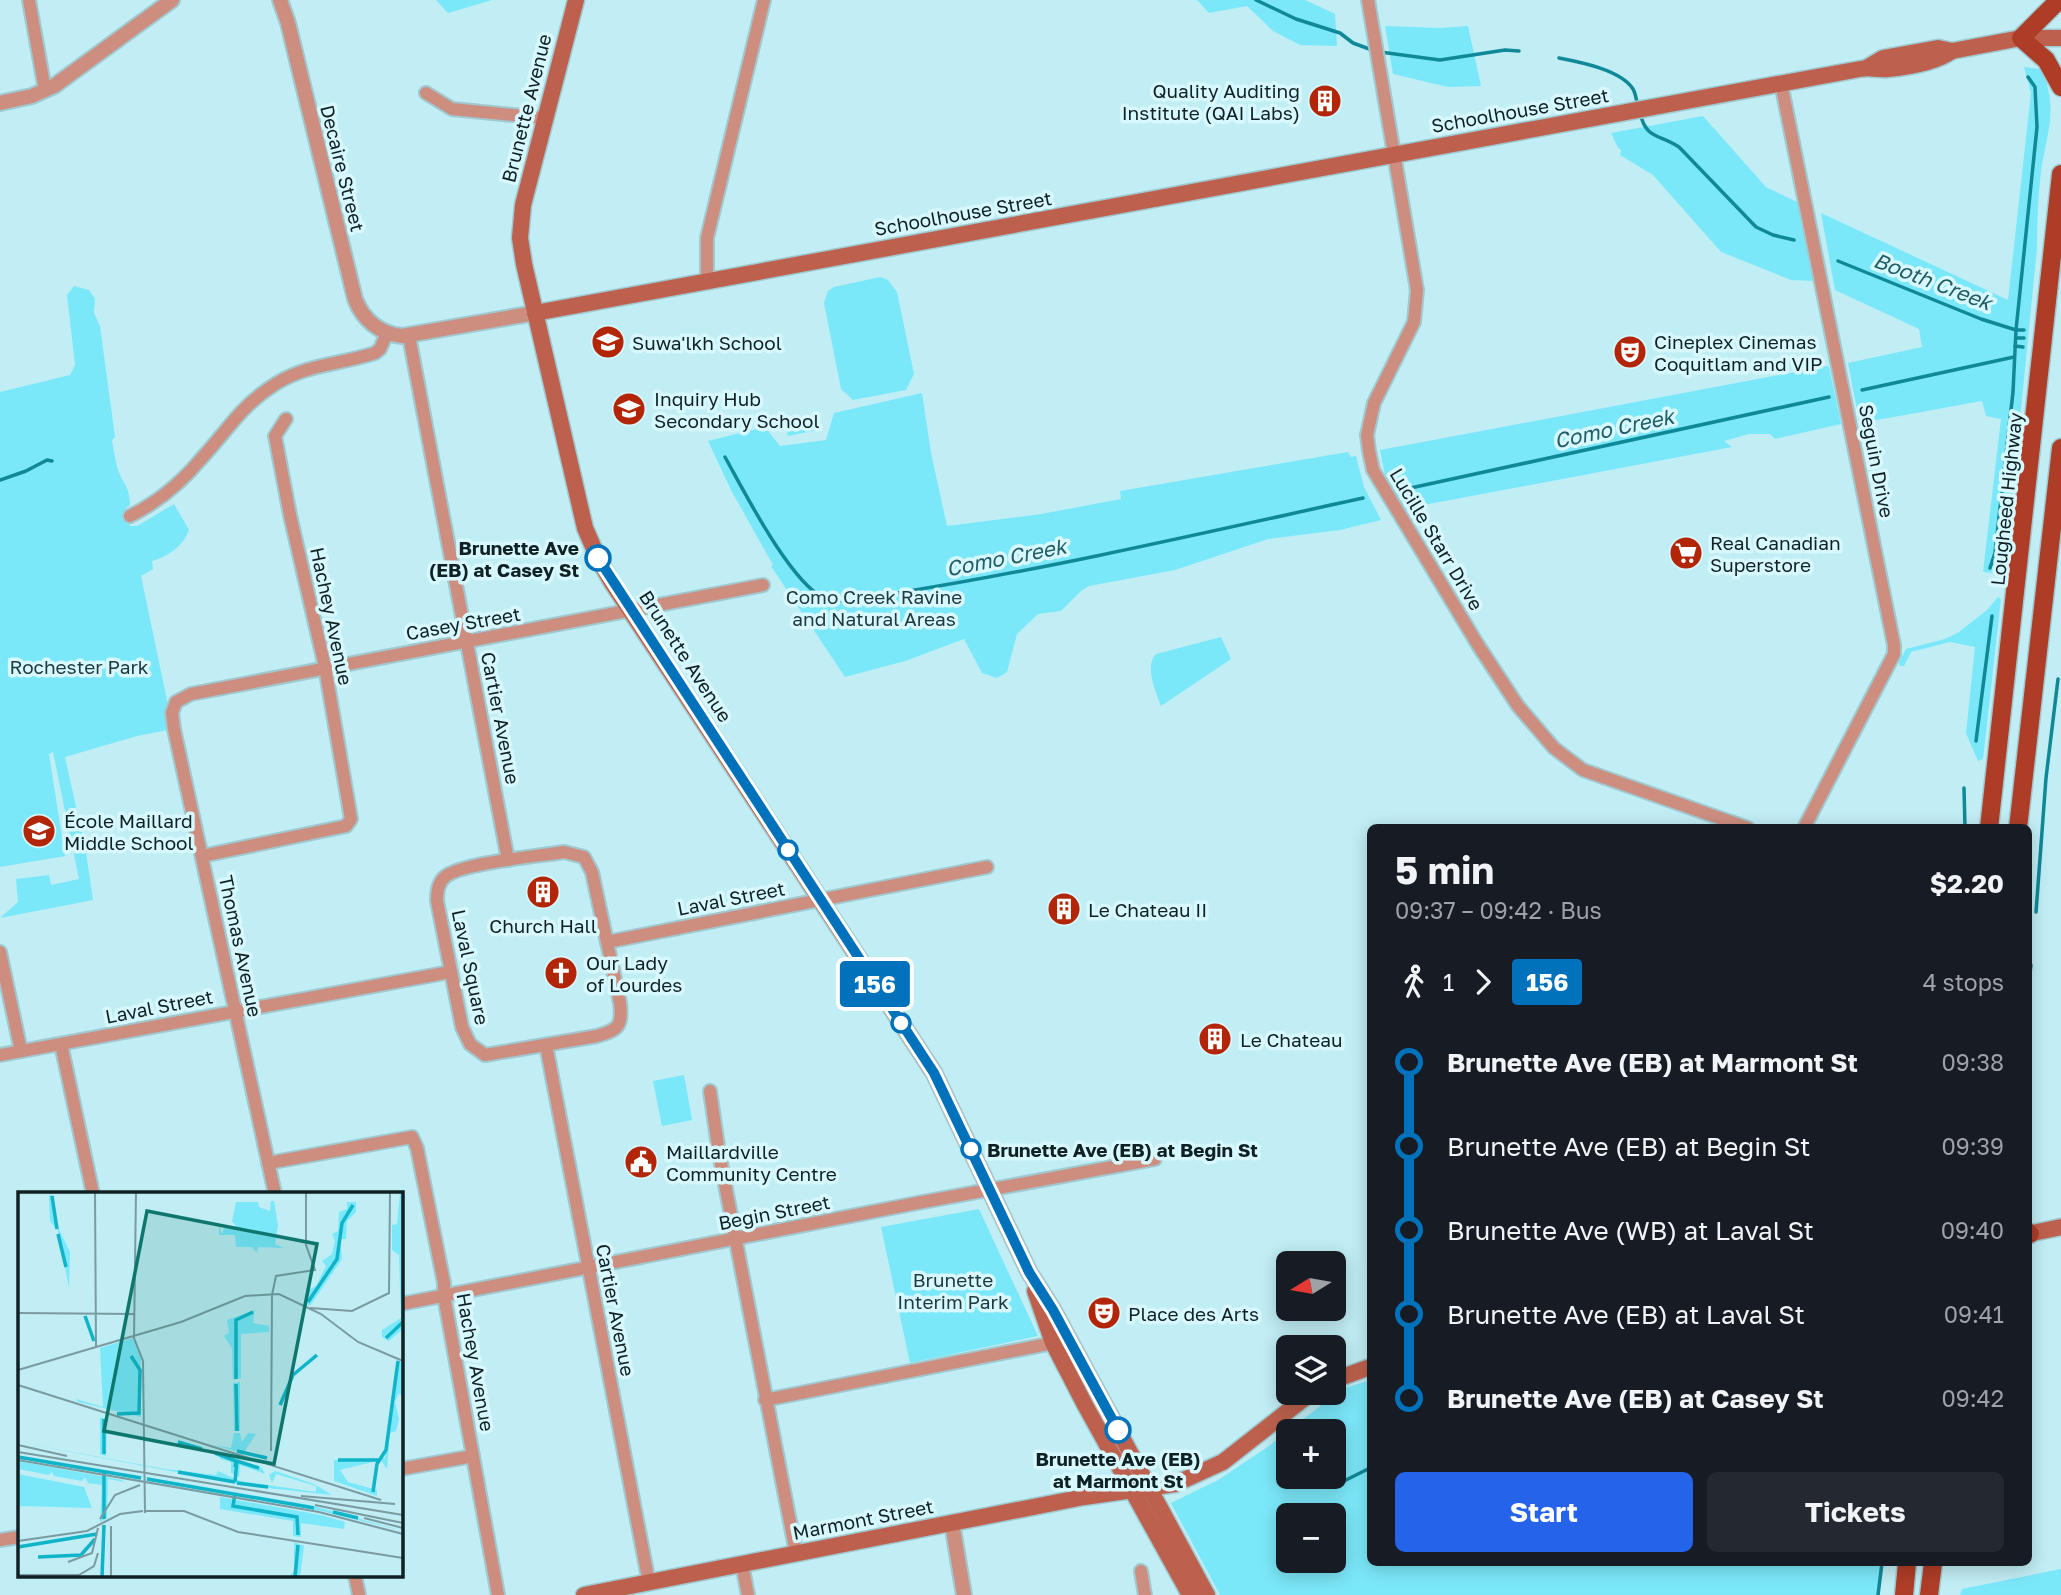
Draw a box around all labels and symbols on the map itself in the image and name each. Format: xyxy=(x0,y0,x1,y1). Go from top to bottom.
street label: Brunette Avenue xyxy=(496,31,556,185)
place label: Quality Auditing Institute (QAI Labs) xyxy=(1122,79,1300,124)
building icon: Quality Auditing Institute (QAI Labs) xyxy=(1306,82,1344,120)
street label: Schoolhouse Street xyxy=(1429,83,1611,137)
street label: Decaire Street xyxy=(316,102,370,234)
street label: Schoolhouse Street xyxy=(872,186,1054,240)
water label: Booth Creek xyxy=(1870,247,1998,316)
school or university icon: Suwa'lkh School xyxy=(589,323,627,361)
place label: Cineplex Cinemas Coquitlam and VIP xyxy=(1654,330,1823,375)
place label: Suwa'lkh School xyxy=(632,331,782,354)
theatre icon: Cineplex Cinemas Coquitlam and VIP xyxy=(1611,333,1649,371)
place label: Inquiry Hub Secondary School xyxy=(654,387,820,432)
school or university icon: Inquiry Hub Secondary School xyxy=(610,390,648,428)
water label: Como Creek xyxy=(1552,402,1678,453)
street label: Seguin Drive xyxy=(1855,402,1899,520)
street label: Lougheed Highway xyxy=(1985,411,2027,587)
street label: Lucille Starr Drive xyxy=(1385,464,1489,614)
place label: Real Canadian Superstore xyxy=(1710,531,1841,576)
water label: Como Creek xyxy=(944,532,1070,581)
supermarket icon: Real Canadian Superstore xyxy=(1667,534,1705,572)
place label: Brunette Ave (EB) at Casey St xyxy=(429,536,579,581)
street label: Hachey Avenue xyxy=(306,545,358,687)
marker: Brunette Ave (EB) at Casey St xyxy=(585,545,611,571)
park label: Como Creek Ravine and Natural Areas xyxy=(786,585,962,630)
street label: Brunette Avenue xyxy=(635,586,737,726)
street label: Casey Street xyxy=(404,602,522,644)
street label: Cartier Avenue xyxy=(477,650,525,786)
park label: Rochester Park xyxy=(9,655,149,678)
place label: École Maillard Middle School xyxy=(64,809,194,854)
school or university icon: École Maillard Middle School xyxy=(20,812,58,850)
unlabelled marker xyxy=(778,840,798,860)
street label: Thomas Avenue xyxy=(215,873,267,1019)
building icon: Church Hall xyxy=(524,873,562,911)
street label: Laval Street xyxy=(675,876,787,920)
building icon: Le Chateau II xyxy=(1045,890,1083,928)
place label: Le Chateau II xyxy=(1088,898,1207,921)
street label: Laval Square xyxy=(448,907,494,1027)
place label: Church Hall xyxy=(489,914,597,937)
place label: Our Lady of Lourdes xyxy=(586,951,682,996)
church icon: Our Lady of Lourdes xyxy=(542,954,580,992)
line badge: 156 xyxy=(835,961,915,1007)
street label: Laval Street xyxy=(103,984,215,1028)
unlabelled marker xyxy=(891,1013,911,1033)
building icon: Le Chateau xyxy=(1196,1020,1234,1058)
place label: Le Chateau xyxy=(1240,1028,1342,1051)
place label: Brunette Ave (EB) at Begin St xyxy=(987,1138,1258,1161)
marker: Brunette Ave (EB) at Begin St xyxy=(961,1139,981,1159)
place label: Maillardville Community Centre xyxy=(666,1140,837,1185)
public building icon: Maillardville Community Centre xyxy=(622,1143,660,1181)
street label: Begin Street xyxy=(716,1190,832,1234)
inset map xyxy=(18,1192,402,1578)
street label: Cartier Avenue xyxy=(592,1242,640,1378)
north arrow xyxy=(1276,1251,1346,1321)
park label: Brunette Interim Park xyxy=(897,1268,1009,1313)
street label: Hachey Avenue xyxy=(452,1291,500,1433)
theatre icon: Place des Arts xyxy=(1085,1294,1123,1332)
place label: Place des Arts xyxy=(1128,1302,1259,1325)
marker: Brunette Ave (EB) at Marmont St xyxy=(1105,1417,1131,1443)
place label: Brunette Ave (EB) at Marmont St xyxy=(1036,1447,1200,1492)
street label: Marmont Street xyxy=(791,1494,935,1544)

